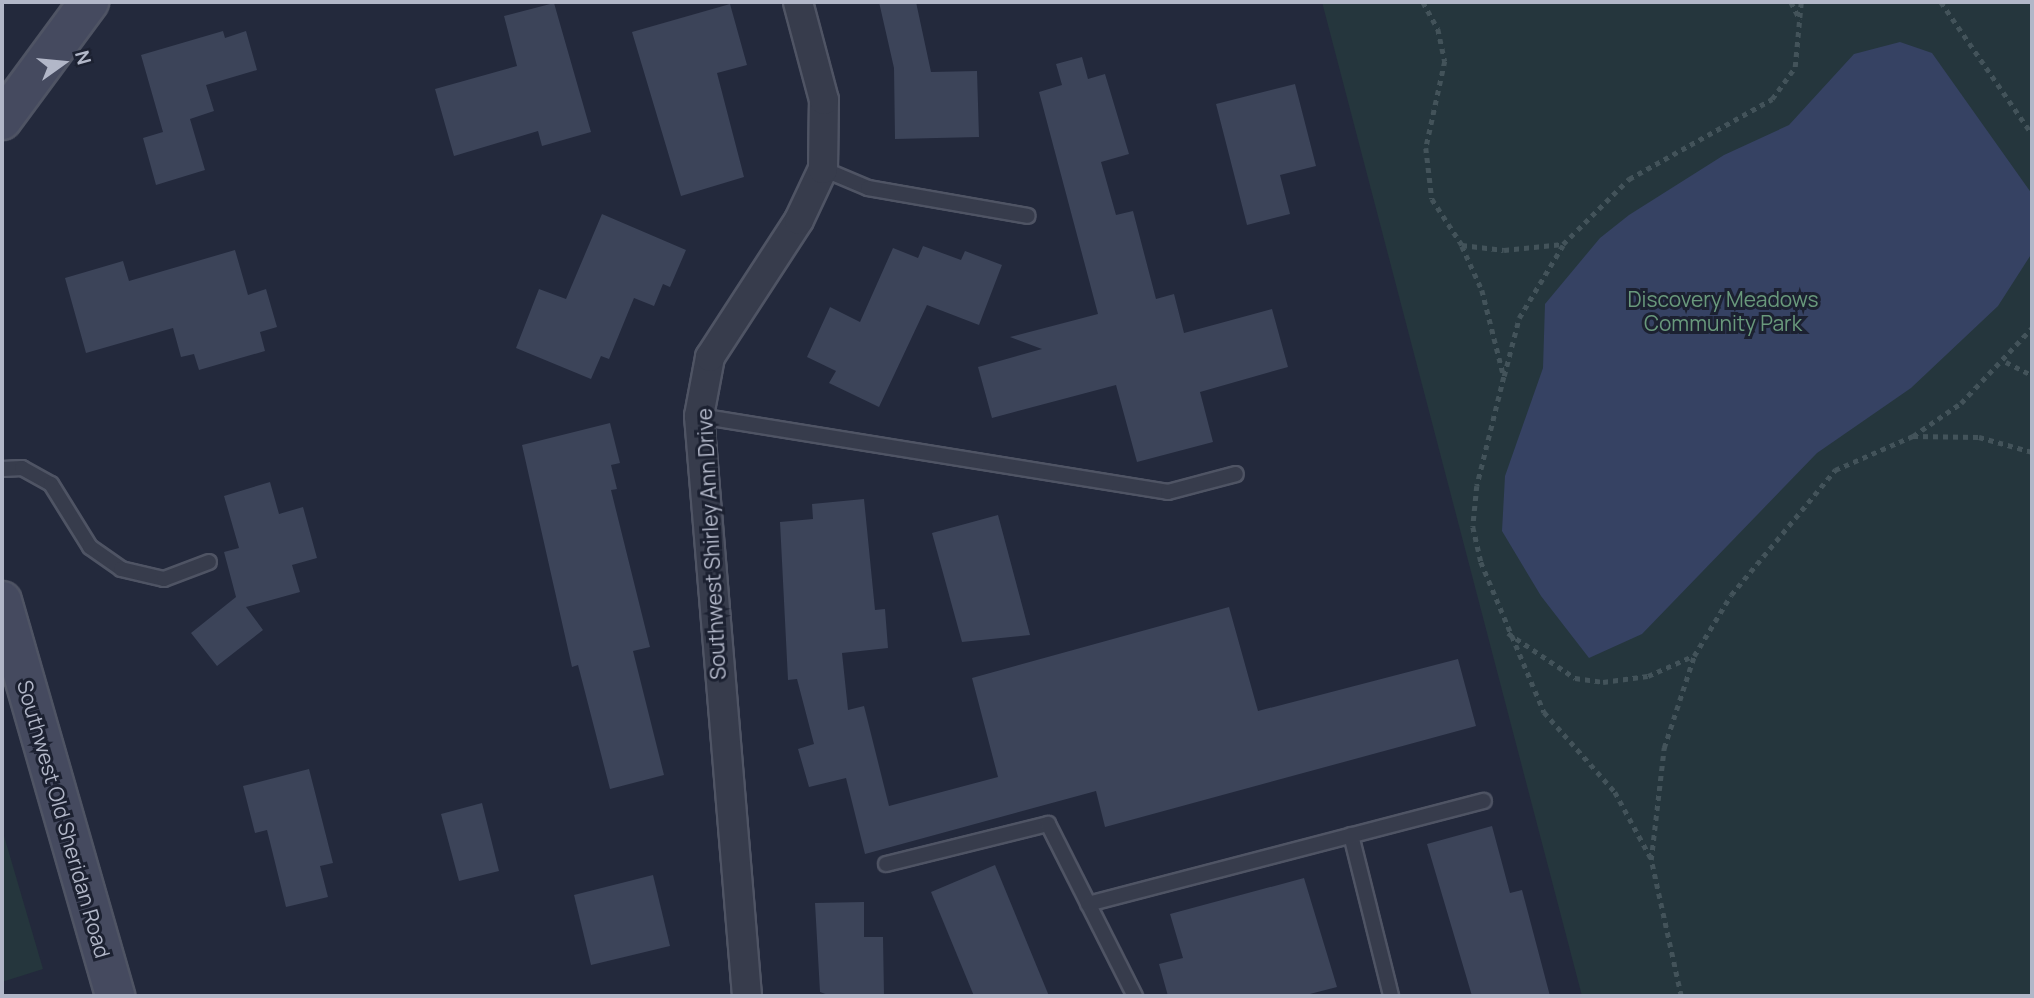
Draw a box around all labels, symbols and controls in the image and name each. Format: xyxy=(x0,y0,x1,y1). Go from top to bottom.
north arrow xyxy=(28,28,98,98)
text: N xyxy=(69,48,98,68)
park label: Discovery Meadows Community Park xyxy=(1627,286,1819,336)
street label: Southwest Shirley Ann Drive xyxy=(691,408,731,680)
street label: Southwest Old Sheridan Road xyxy=(12,677,116,961)

